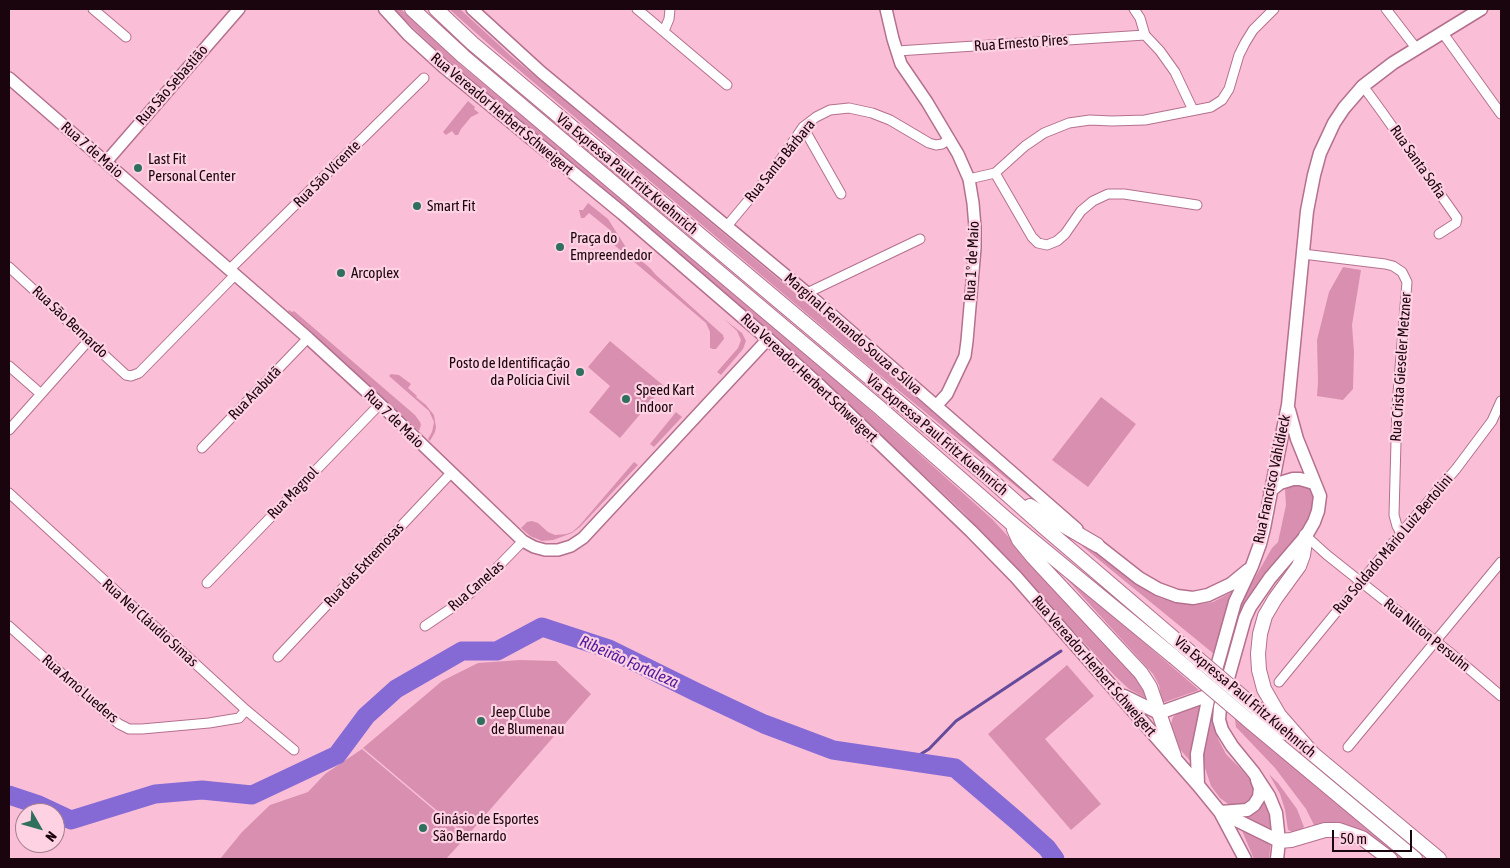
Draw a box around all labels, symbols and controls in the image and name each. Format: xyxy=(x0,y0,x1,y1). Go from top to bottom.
street label: Rua Ernesto Pires xyxy=(973,31,1069,55)
street label: Rua São Sebastião xyxy=(132,41,212,129)
street label: Rua Vereador Herbert Schweigert xyxy=(427,49,577,179)
street label: Via Expressa Paul Fritz Kuehnrich xyxy=(552,109,702,239)
street label: Rua Santa Bárbara xyxy=(741,116,819,206)
street label: Rua 7 de Maio xyxy=(57,118,127,182)
street label: Rua Santa Sofia xyxy=(1386,122,1450,202)
street label: Rua São Vicente xyxy=(290,137,364,211)
place label: Last Fit Personal Center xyxy=(148,150,235,185)
marker: Last Fit Personal Center xyxy=(132,162,144,174)
place label: Smart Fit xyxy=(427,197,476,215)
marker: Smart Fit xyxy=(411,200,423,212)
street label: Rua 1º de Maio xyxy=(961,220,983,302)
place label: Praça do Empreendedor xyxy=(570,229,652,264)
marker: Praça do Empreendedor xyxy=(554,241,566,253)
place label: Arcoplex xyxy=(351,264,399,282)
marker: Arcoplex xyxy=(335,267,347,279)
street label: Marginal Fernando Souza e Silva xyxy=(781,269,925,399)
street label: Rua São Bernardo xyxy=(28,282,112,362)
street label: Rua Crista Gieseler Metzner xyxy=(1387,292,1415,442)
street label: Rua Vereador Herbert Schweigert xyxy=(737,310,881,446)
place label: Posto de Identificação da Polícia Civil xyxy=(449,354,570,389)
street label: Rua Arabutã xyxy=(225,362,285,424)
marker: Posto de Identificação da Polícia Civil xyxy=(574,366,586,378)
street label: Via Expressa Paul Fritz Kuehnrich xyxy=(862,370,1012,500)
place label: Speed Kart Indoor xyxy=(636,381,695,416)
street label: Rua 7 de Maio xyxy=(360,386,428,452)
marker: Speed Kart Indoor xyxy=(620,393,632,405)
street label: Rua Francisco Vahldieck xyxy=(1250,413,1294,545)
street label: Rua Magnol xyxy=(264,463,322,523)
street label: Rua Soldado Mário Luiz Bertolini xyxy=(1329,471,1457,617)
street label: Rua das Extremosas xyxy=(320,519,408,611)
street label: Rua Canelas xyxy=(444,557,508,615)
street label: Rua Nei Cláudio Simas xyxy=(99,575,201,671)
street label: Rua Vereador Herbert Schweigert xyxy=(1028,592,1160,740)
street label: Rua Nilton Persuhn xyxy=(1380,595,1474,675)
water label: Ribeirão Fortaleza xyxy=(577,632,681,692)
street label: Via Expressa Paul Fritz Kuehnrich xyxy=(1170,632,1320,762)
street label: Rua Arno Lueders xyxy=(38,651,122,727)
place label: Jeep Clube de Blumenau xyxy=(491,703,564,738)
marker: Jeep Clube de Blumenau xyxy=(475,715,487,727)
north arrow xyxy=(15,803,65,853)
place label: Ginásio de Esportes São Bernardo xyxy=(433,810,539,845)
scale bar xyxy=(1335,820,1415,852)
marker: Ginásio de Esportes São Bernardo xyxy=(417,822,429,834)
text: N xyxy=(42,828,60,845)
text: 50 m xyxy=(1340,830,1367,847)

